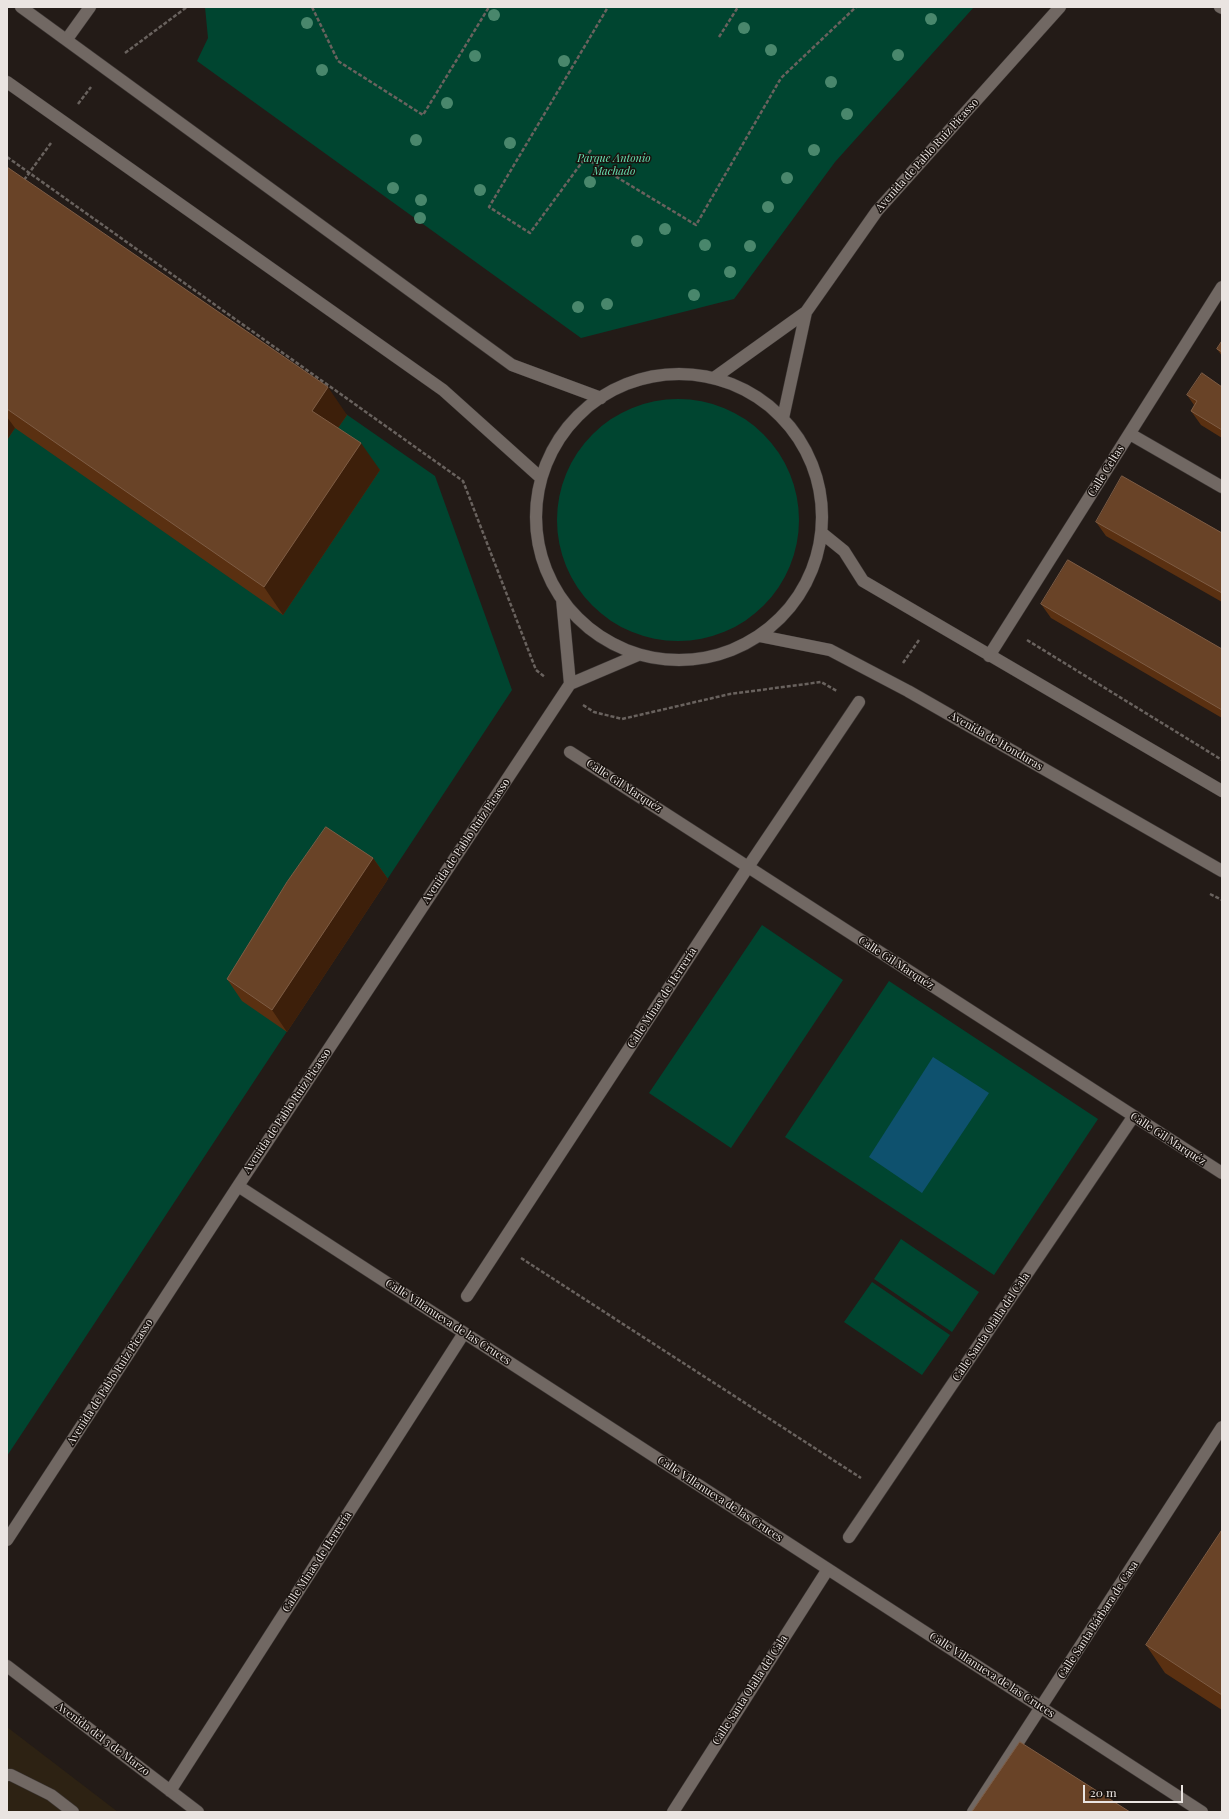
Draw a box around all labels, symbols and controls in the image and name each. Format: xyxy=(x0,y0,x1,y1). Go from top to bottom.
street label: Avenida de Pablo Ruiz Picasso xyxy=(873,96,981,214)
park label: Parque Antonio Machado xyxy=(577,152,651,178)
street label: Calle Celtas xyxy=(1085,443,1127,499)
street label: Avenida de Honduras xyxy=(947,709,1045,773)
street label: Calle Gil Marquéz xyxy=(584,757,664,815)
street label: Avenida de Pablo Ruiz Picasso xyxy=(419,776,513,906)
street label: Calle Gil Marquéz xyxy=(856,934,936,992)
street label: Calle Minas de Herrería xyxy=(625,945,699,1051)
street label: Avenida de Pablo Ruiz Picasso xyxy=(240,1046,334,1176)
street label: Calle Gil Marquéz xyxy=(1128,1110,1208,1168)
street label: Calle Santa Olalla del Cala xyxy=(950,1270,1032,1384)
street label: Calle Villanueva de las Cruces xyxy=(383,1276,513,1368)
street label: Avenida de Pablo Ruiz Picasso xyxy=(64,1316,156,1448)
street label: Calle Villanueva de las Cruces xyxy=(655,1453,785,1545)
street label: Calle Minas de Herrería xyxy=(280,1509,354,1615)
street label: Calle Santa Bárbara de Casa xyxy=(1055,1559,1141,1681)
street label: Calle Villanueva de las Cruces xyxy=(927,1629,1057,1721)
street label: Calle Santa Olalla del Cala xyxy=(710,1633,790,1747)
street label: Avenida del 3 de Marzo xyxy=(54,1700,152,1778)
scale bar xyxy=(1085,1777,1185,1803)
text: 20 m xyxy=(1090,1784,1117,1800)

